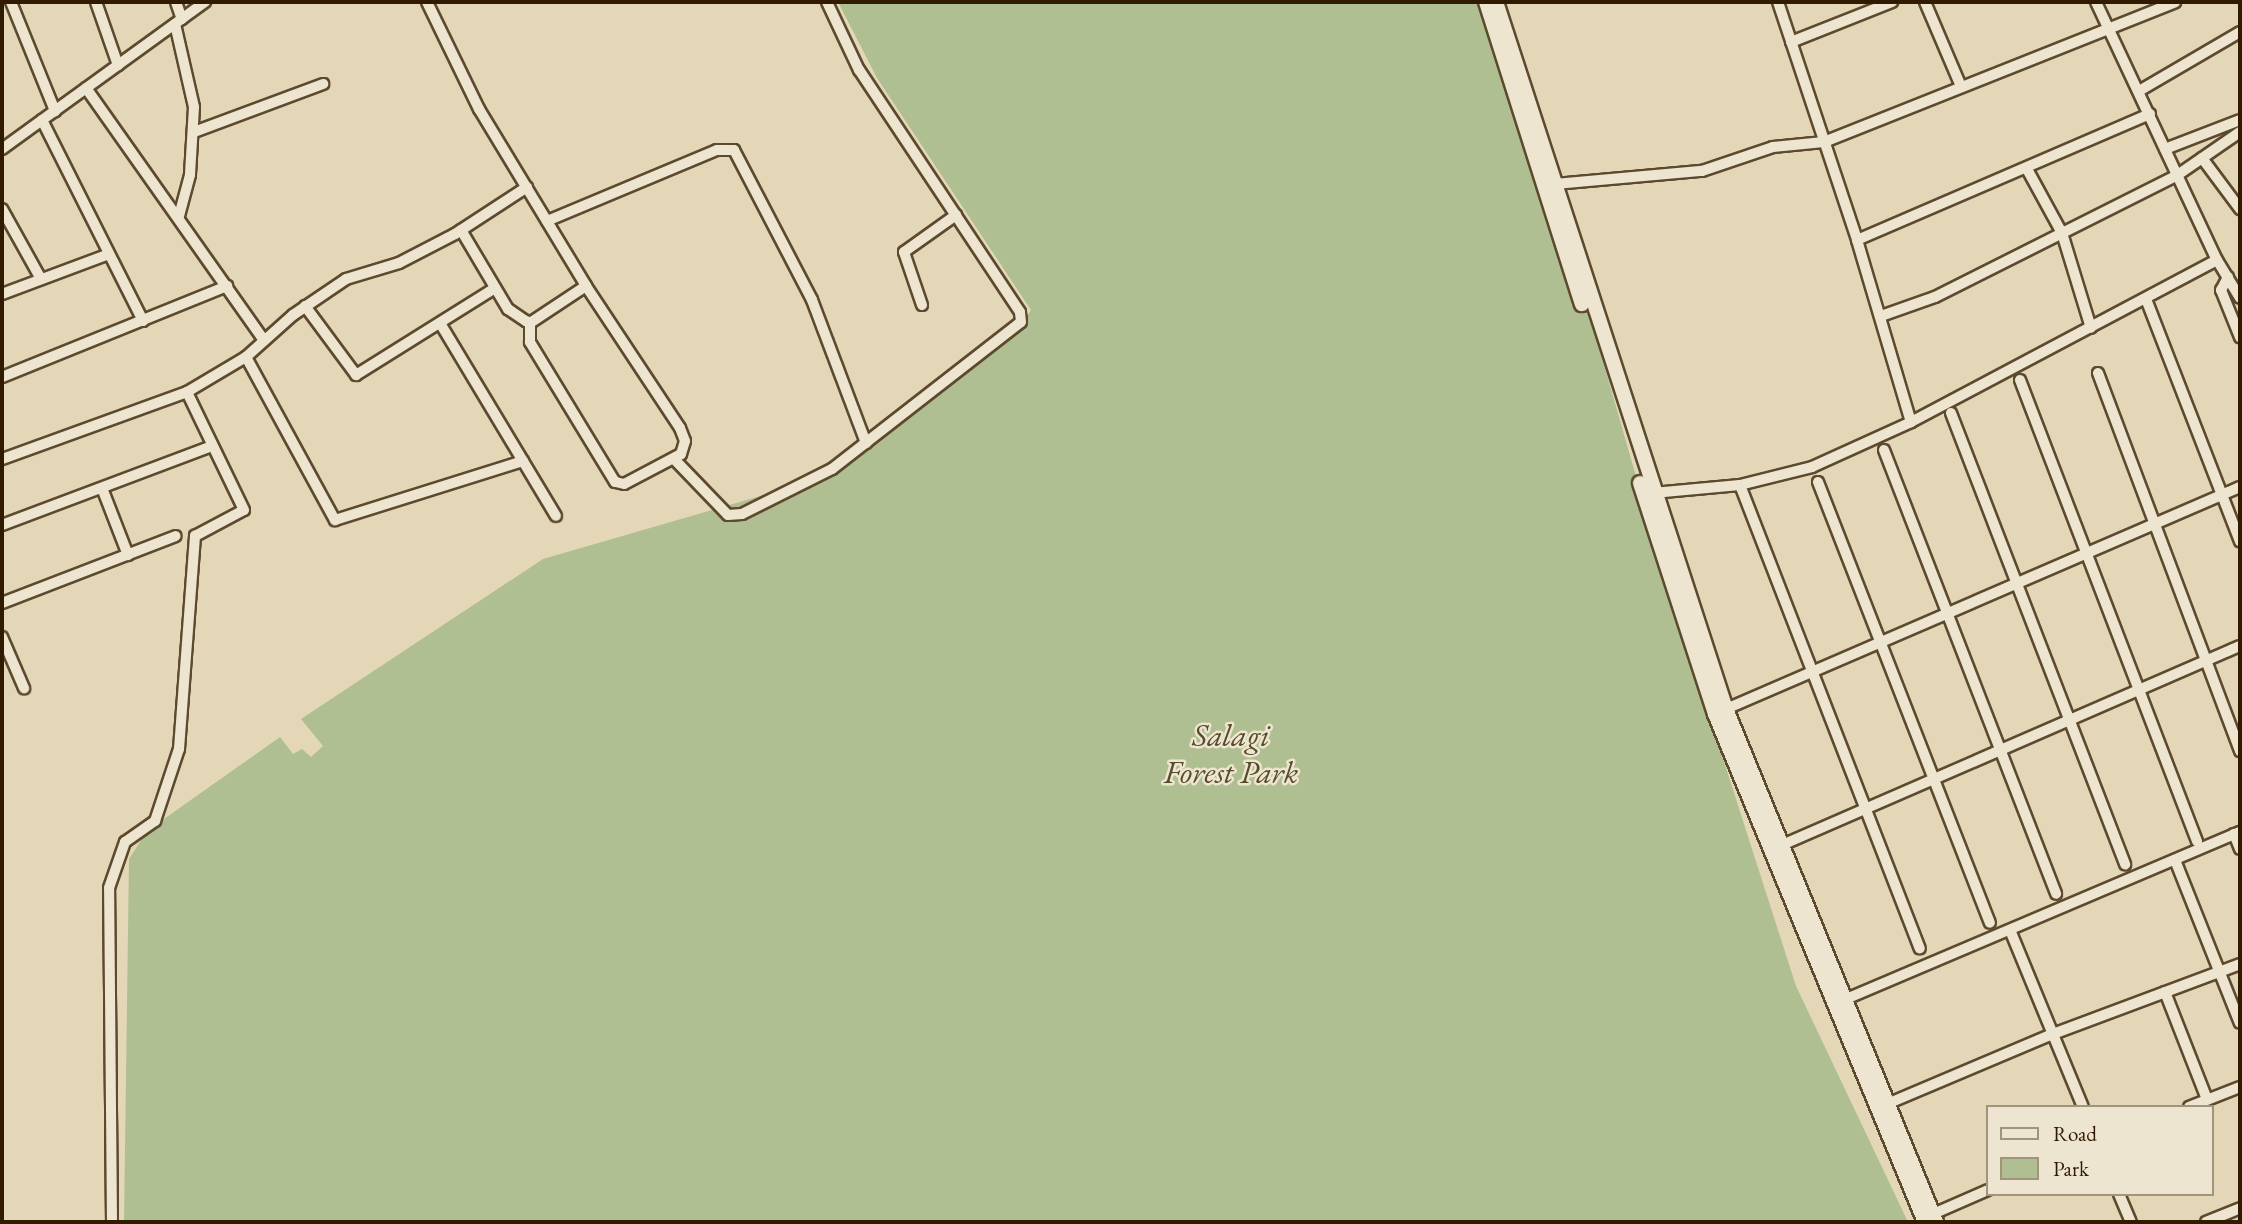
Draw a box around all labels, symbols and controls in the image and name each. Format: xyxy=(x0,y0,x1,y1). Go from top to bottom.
park label: Salagi Forest Park xyxy=(1164,717,1298,792)
legend xyxy=(1986,1105,2214,1196)
text: Road xyxy=(2053,1120,2097,1147)
text: Park xyxy=(2053,1155,2089,1182)

